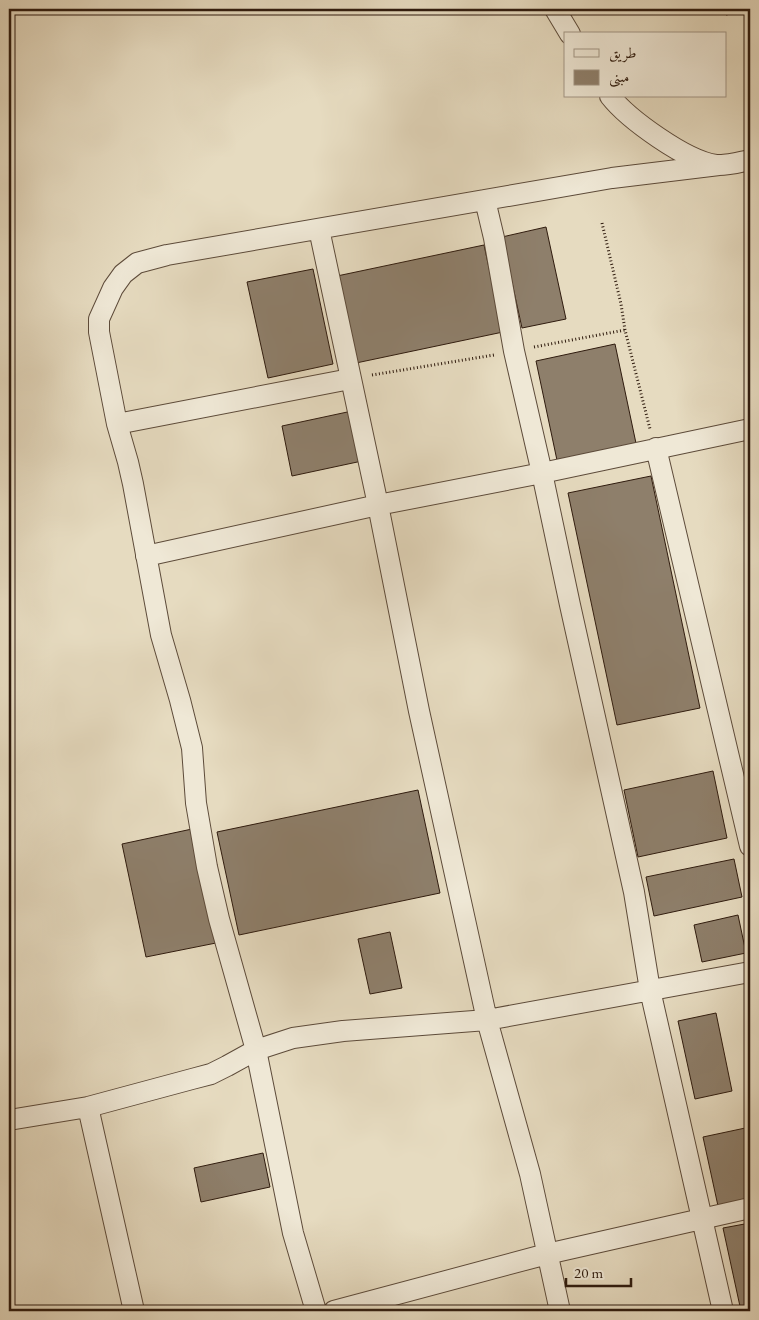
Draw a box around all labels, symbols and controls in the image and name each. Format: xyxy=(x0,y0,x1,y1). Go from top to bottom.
legend xyxy=(564,32,726,98)
text: طريق xyxy=(609,43,636,63)
text: مبنى xyxy=(609,67,629,88)
scale bar xyxy=(566,1255,632,1287)
text: 20 m xyxy=(574,1263,603,1282)

